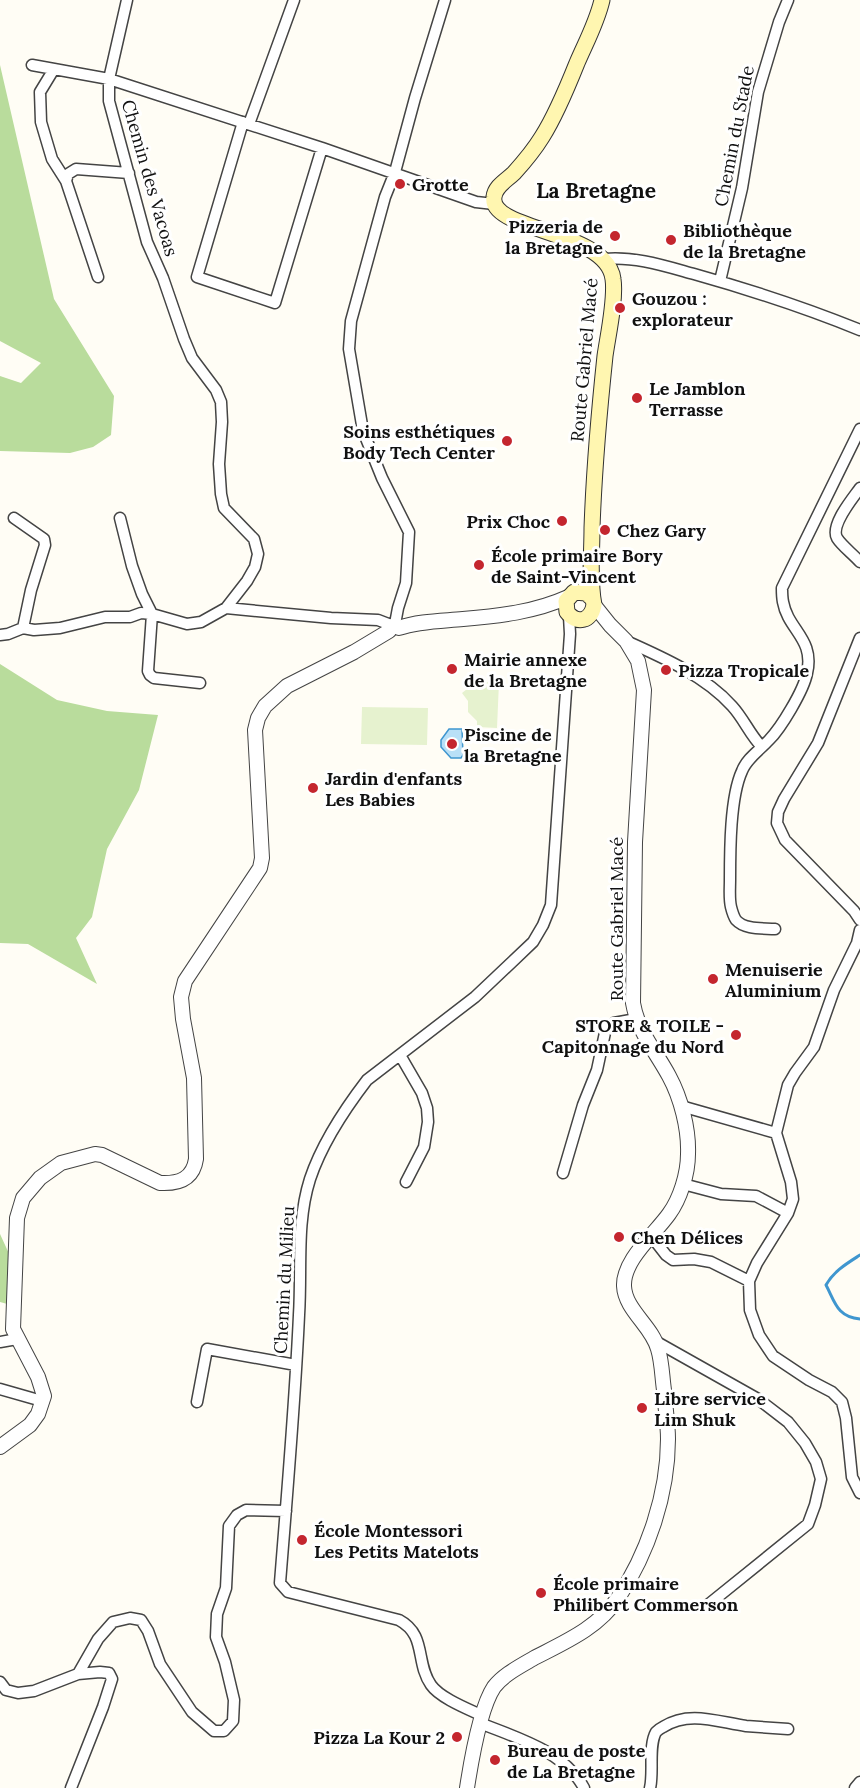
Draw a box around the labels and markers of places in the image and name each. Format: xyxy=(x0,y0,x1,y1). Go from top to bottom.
place label: Grotte xyxy=(412,173,469,196)
marker: Grotte xyxy=(393,177,407,191)
place label: Pizzeria de la Bretagne xyxy=(505,215,603,259)
place label: Bibliothèque de la Bretagne xyxy=(683,219,806,263)
marker: Pizzeria de la Bretagne xyxy=(608,229,622,243)
marker: Bibliothèque de la Bretagne xyxy=(664,233,678,247)
place label: Gouzou : explorateur xyxy=(632,287,733,331)
marker: Gouzou : explorateur xyxy=(613,301,627,315)
place label: Le Jamblon Terrasse xyxy=(649,377,746,421)
marker: Le Jamblon Terrasse xyxy=(630,391,644,405)
place label: Soins esthétiques Body Tech Center xyxy=(343,420,495,464)
marker: Soins esthétiques Body Tech Center xyxy=(500,434,514,448)
place label: Prix Choc xyxy=(466,510,551,533)
marker: Prix Choc xyxy=(555,514,569,528)
place label: Chez Gary xyxy=(617,519,706,542)
marker: Chez Gary xyxy=(598,523,612,537)
place label: École primaire Bory de Saint-Vincent xyxy=(491,544,663,588)
marker: École primaire Bory de Saint-Vincent xyxy=(472,558,486,572)
place label: Mairie annexe de la Bretagne xyxy=(464,648,587,692)
place label: Pizza Tropicale xyxy=(678,659,809,682)
marker: Mairie annexe de la Bretagne xyxy=(445,662,459,676)
marker: Pizza Tropicale xyxy=(659,663,673,677)
place label: Piscine de la Bretagne xyxy=(464,723,562,767)
marker: Piscine de la Bretagne xyxy=(445,737,459,751)
place label: Jardin d'enfants Les Babies xyxy=(325,767,462,811)
marker: Jardin d'enfants Les Babies xyxy=(306,781,320,795)
place label: Menuiserie Aluminium xyxy=(725,958,823,1002)
marker: Menuiserie Aluminium xyxy=(706,972,720,986)
place label: STORE & TOILE - Capitonnage du Nord xyxy=(542,1014,724,1058)
marker: STORE & TOILE - Capitonnage du Nord xyxy=(729,1028,743,1042)
place label: Chen Délices xyxy=(631,1226,743,1249)
marker: Chen Délices xyxy=(612,1230,626,1244)
place label: Libre service Lim Shuk xyxy=(654,1387,766,1431)
marker: Libre service Lim Shuk xyxy=(635,1401,649,1415)
place label: École Montessori Les Petits Matelots xyxy=(314,1519,479,1563)
marker: École Montessori Les Petits Matelots xyxy=(295,1533,309,1547)
place label: École primaire Philibert Commerson xyxy=(553,1572,739,1616)
marker: École primaire Philibert Commerson xyxy=(534,1586,548,1600)
place label: Pizza La Kour 2 xyxy=(313,1726,445,1749)
marker: Pizza La Kour 2 xyxy=(450,1730,464,1744)
place label: Bureau de poste de La Bretagne xyxy=(507,1739,646,1783)
marker: Bureau de poste de La Bretagne xyxy=(488,1753,502,1767)

